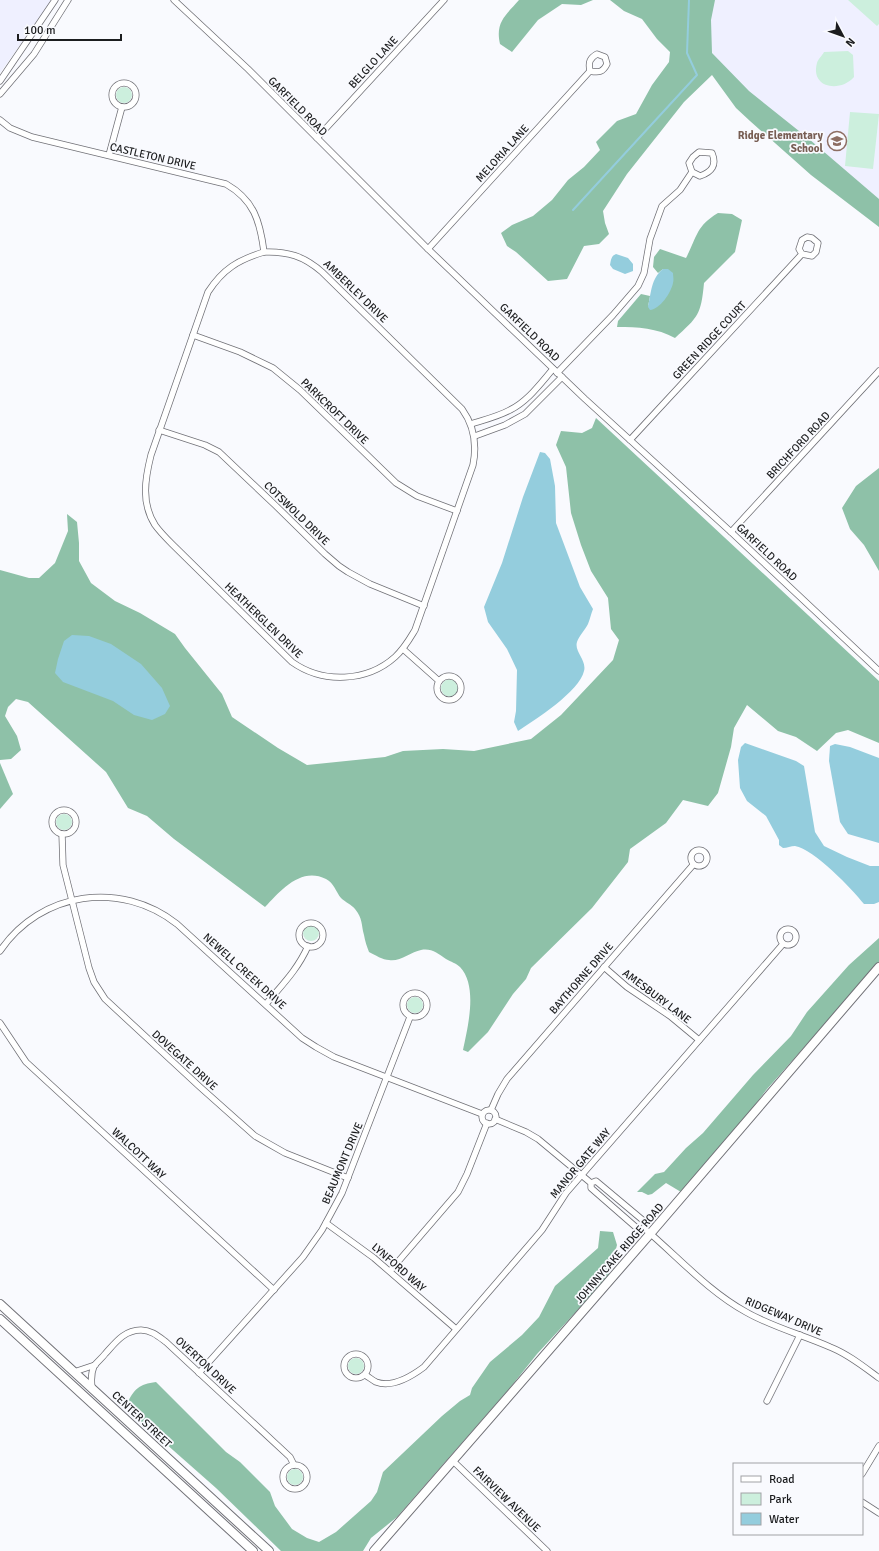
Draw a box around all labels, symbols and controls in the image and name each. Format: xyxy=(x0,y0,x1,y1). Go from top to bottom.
scale bar xyxy=(18,16,121,42)
north arrow xyxy=(823,16,863,56)
text: 100 m xyxy=(24,23,56,38)
street label: BELGLO LANE xyxy=(346,34,401,91)
text: N xyxy=(843,35,858,49)
street label: GARFIELD ROAD xyxy=(265,74,330,139)
street label: MELORIA LANE xyxy=(473,122,532,185)
place label: Ridge Elementary School xyxy=(738,129,824,155)
school or university icon: Ridge Elementary School xyxy=(826,130,848,152)
street label: CASTLETON DRIVE xyxy=(108,140,197,173)
street label: AMBERLEY DRIVE xyxy=(321,257,391,325)
street label: GREEN RIDGE COURT xyxy=(670,298,749,382)
street label: GARFIELD ROAD xyxy=(497,301,562,364)
street label: PARKCROFT DRIVE xyxy=(298,376,371,447)
street label: BRICHFORD ROAD xyxy=(764,409,833,482)
street label: COTSWOLD DRIVE xyxy=(261,479,332,548)
street label: GARFIELD ROAD xyxy=(734,521,800,584)
street label: HEATHERGLEN DRIVE xyxy=(222,580,305,661)
street label: NEWELL CREEK DRIVE xyxy=(200,931,289,1012)
street label: BAYTHORNE DRIVE xyxy=(547,940,616,1017)
street label: AMESBURY LANE xyxy=(620,966,693,1026)
street label: DOVEGATE DRIVE xyxy=(149,1028,220,1093)
street label: BEAUMONT DRIVE xyxy=(319,1120,366,1206)
street label: WALCOTT WAY xyxy=(109,1125,169,1182)
street label: MANOR GATE WAY xyxy=(547,1125,614,1201)
street label: JOHNNYCAKE RIDGE ROAD xyxy=(572,1201,666,1306)
street label: LYNFORD WAY xyxy=(369,1240,429,1295)
street label: RIDGEWAY DRIVE xyxy=(743,1294,825,1339)
street label: OVERTON DRIVE xyxy=(173,1334,239,1397)
street label: CENTER STREET xyxy=(109,1388,175,1451)
legend xyxy=(733,1463,863,1535)
street label: FAIRVIEW AVENUE xyxy=(470,1464,543,1535)
text: Road xyxy=(769,1472,795,1487)
text: Park xyxy=(769,1492,792,1507)
text: Water xyxy=(769,1512,800,1527)

